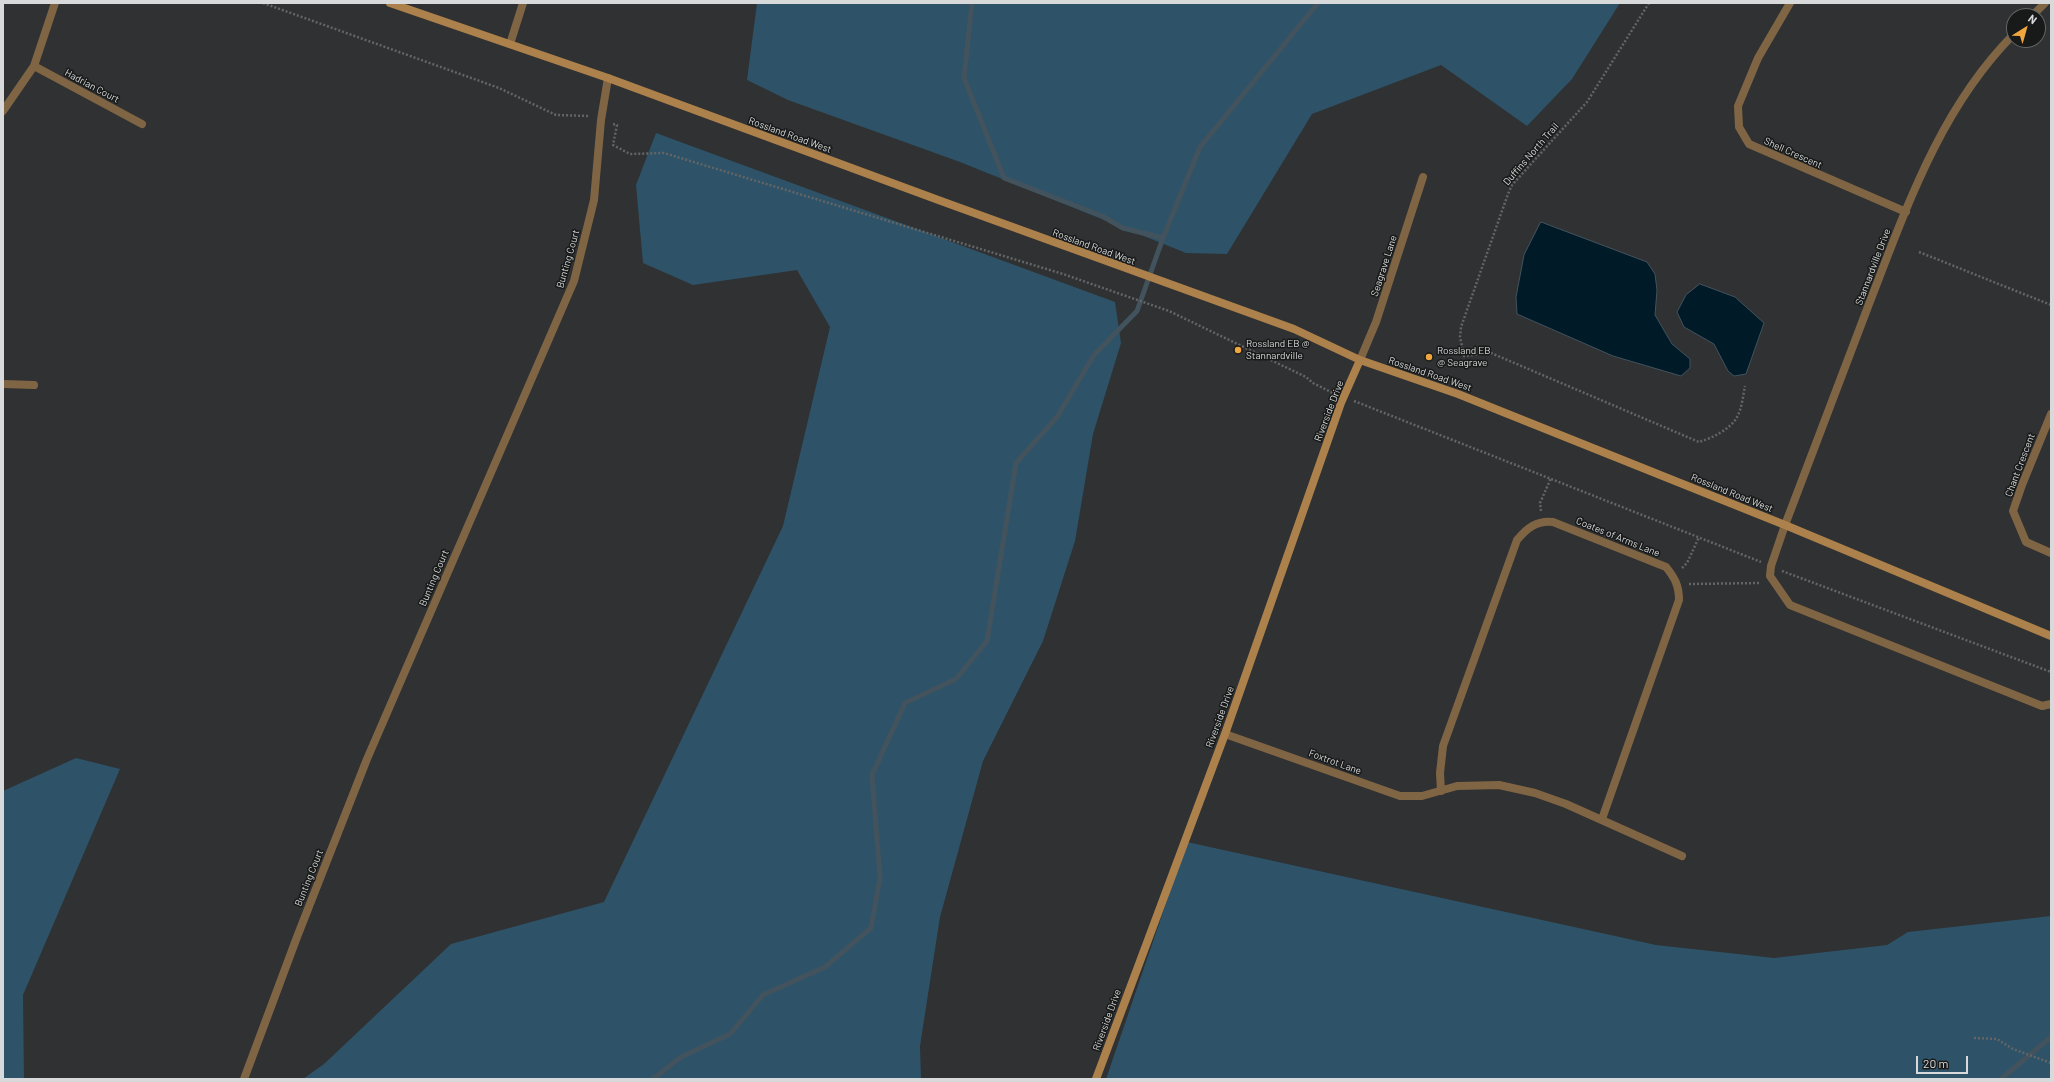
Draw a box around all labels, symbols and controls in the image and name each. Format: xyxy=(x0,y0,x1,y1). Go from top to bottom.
north arrow xyxy=(2006,8,2046,48)
text: N xyxy=(2026,11,2040,26)
street label: Hadrian Court xyxy=(63,67,121,105)
street label: Rossland Road West xyxy=(747,114,833,156)
street label: Duffins North Trail xyxy=(1501,120,1561,188)
street label: Shell Crescent xyxy=(1762,135,1824,171)
street label: Rossland Road West xyxy=(1051,226,1137,268)
street label: Stannardville Drive xyxy=(1853,227,1893,307)
street label: Bunting Court xyxy=(554,228,582,290)
street label: Seagrave Lane xyxy=(1368,234,1400,298)
place label: Rossland EB @ Stannardville xyxy=(1246,338,1310,362)
marker: Rossland EB @ Stannardville xyxy=(1233,345,1243,355)
place label: Rossland EB @ Seagrave xyxy=(1437,345,1491,368)
marker: Rossland EB @ Seagrave xyxy=(1424,352,1434,362)
street label: Rossland Road West xyxy=(1387,354,1473,394)
street label: Riverside Drive xyxy=(1312,379,1346,443)
street label: Chant Crescent xyxy=(2002,432,2038,498)
street label: Rossland Road West xyxy=(1689,471,1775,515)
street label: Coates of Arms Lane xyxy=(1574,515,1662,559)
street label: Bunting Court xyxy=(417,548,451,608)
street label: Riverside Drive xyxy=(1203,685,1237,749)
street label: Foxtrot Lane xyxy=(1307,747,1363,777)
street label: Bunting Court xyxy=(292,848,326,908)
street label: Riverside Drive xyxy=(1090,988,1124,1052)
scale bar xyxy=(1918,1048,1970,1074)
text: 20 m xyxy=(1923,1056,1949,1070)

